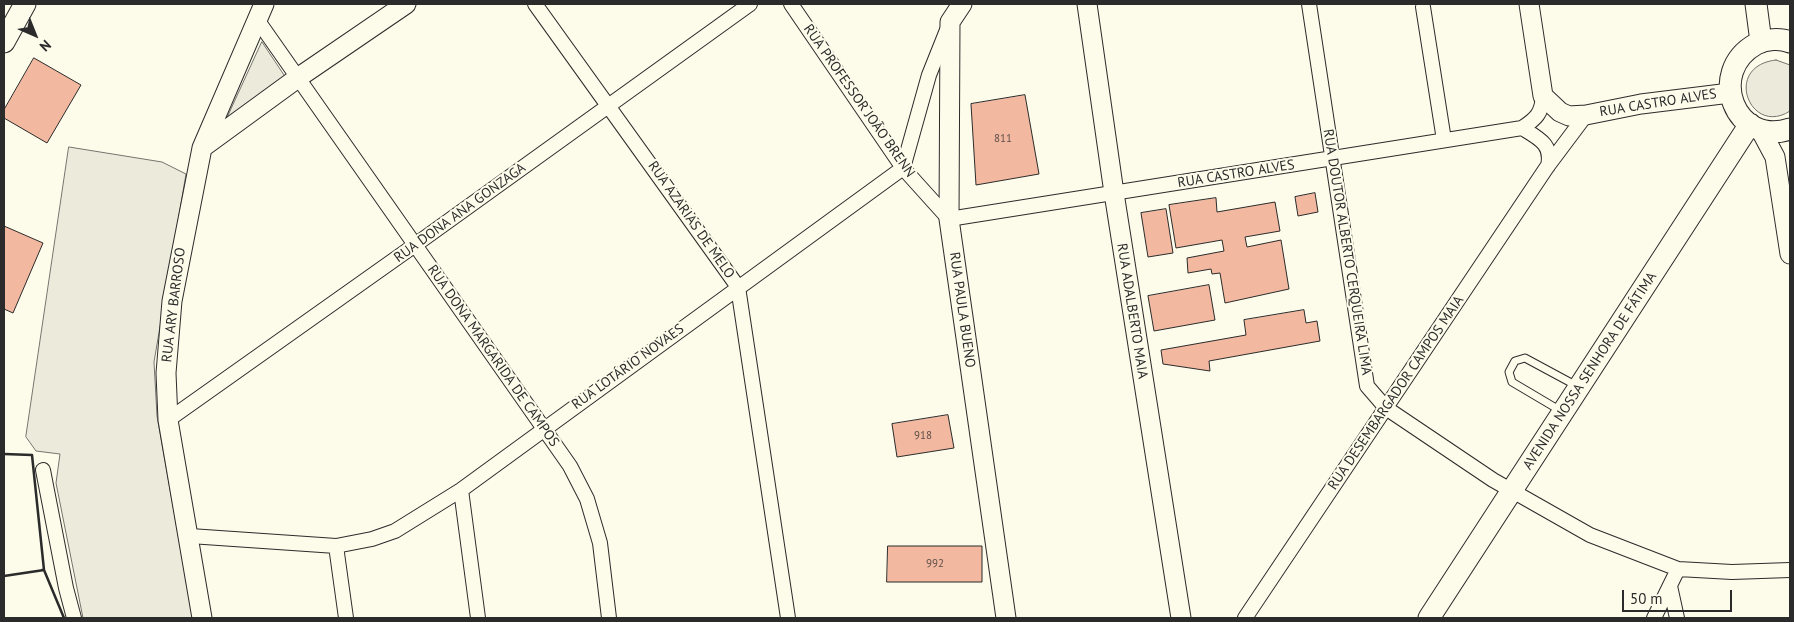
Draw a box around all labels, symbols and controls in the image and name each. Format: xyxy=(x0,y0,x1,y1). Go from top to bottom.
north arrow xyxy=(10,10,60,60)
street label: RUA PROFESSOR JOÃO BRENN xyxy=(800,21,918,181)
text: N xyxy=(36,36,55,55)
street label: RUA CASTRO ALVES xyxy=(1598,85,1718,121)
street label: RUA DOUTOR ALBERTO CERQUEIRA LIMA xyxy=(1319,128,1375,376)
house number: 811 xyxy=(994,132,1012,146)
street label: RUA CASTRO ALVES xyxy=(1176,156,1296,192)
street label: RUA AZARIAS DE MELO xyxy=(644,158,738,282)
street label: RUA DONA ANA GONZAGA xyxy=(391,160,529,266)
street label: RUA ADALBERTO MAIA xyxy=(1113,242,1151,380)
street label: RUA ARY BARROSO xyxy=(159,247,189,363)
street label: RUA PAULA BUENO xyxy=(946,251,978,369)
street label: RUA DONA MARGARIDA DE CAMPOS xyxy=(424,262,562,450)
street label: AVENIDA NOSSA SENHORA DE FÁTIMA xyxy=(1520,269,1660,473)
street label: RUA DESEMBARGADOR CAMPOS MAIA xyxy=(1325,293,1467,493)
street label: RUA LOTÁRIO NOVAES xyxy=(569,321,687,413)
house number: 918 xyxy=(914,429,932,443)
house number: 992 xyxy=(926,557,944,571)
scale bar xyxy=(1624,580,1734,612)
text: 50 m xyxy=(1630,589,1663,608)

